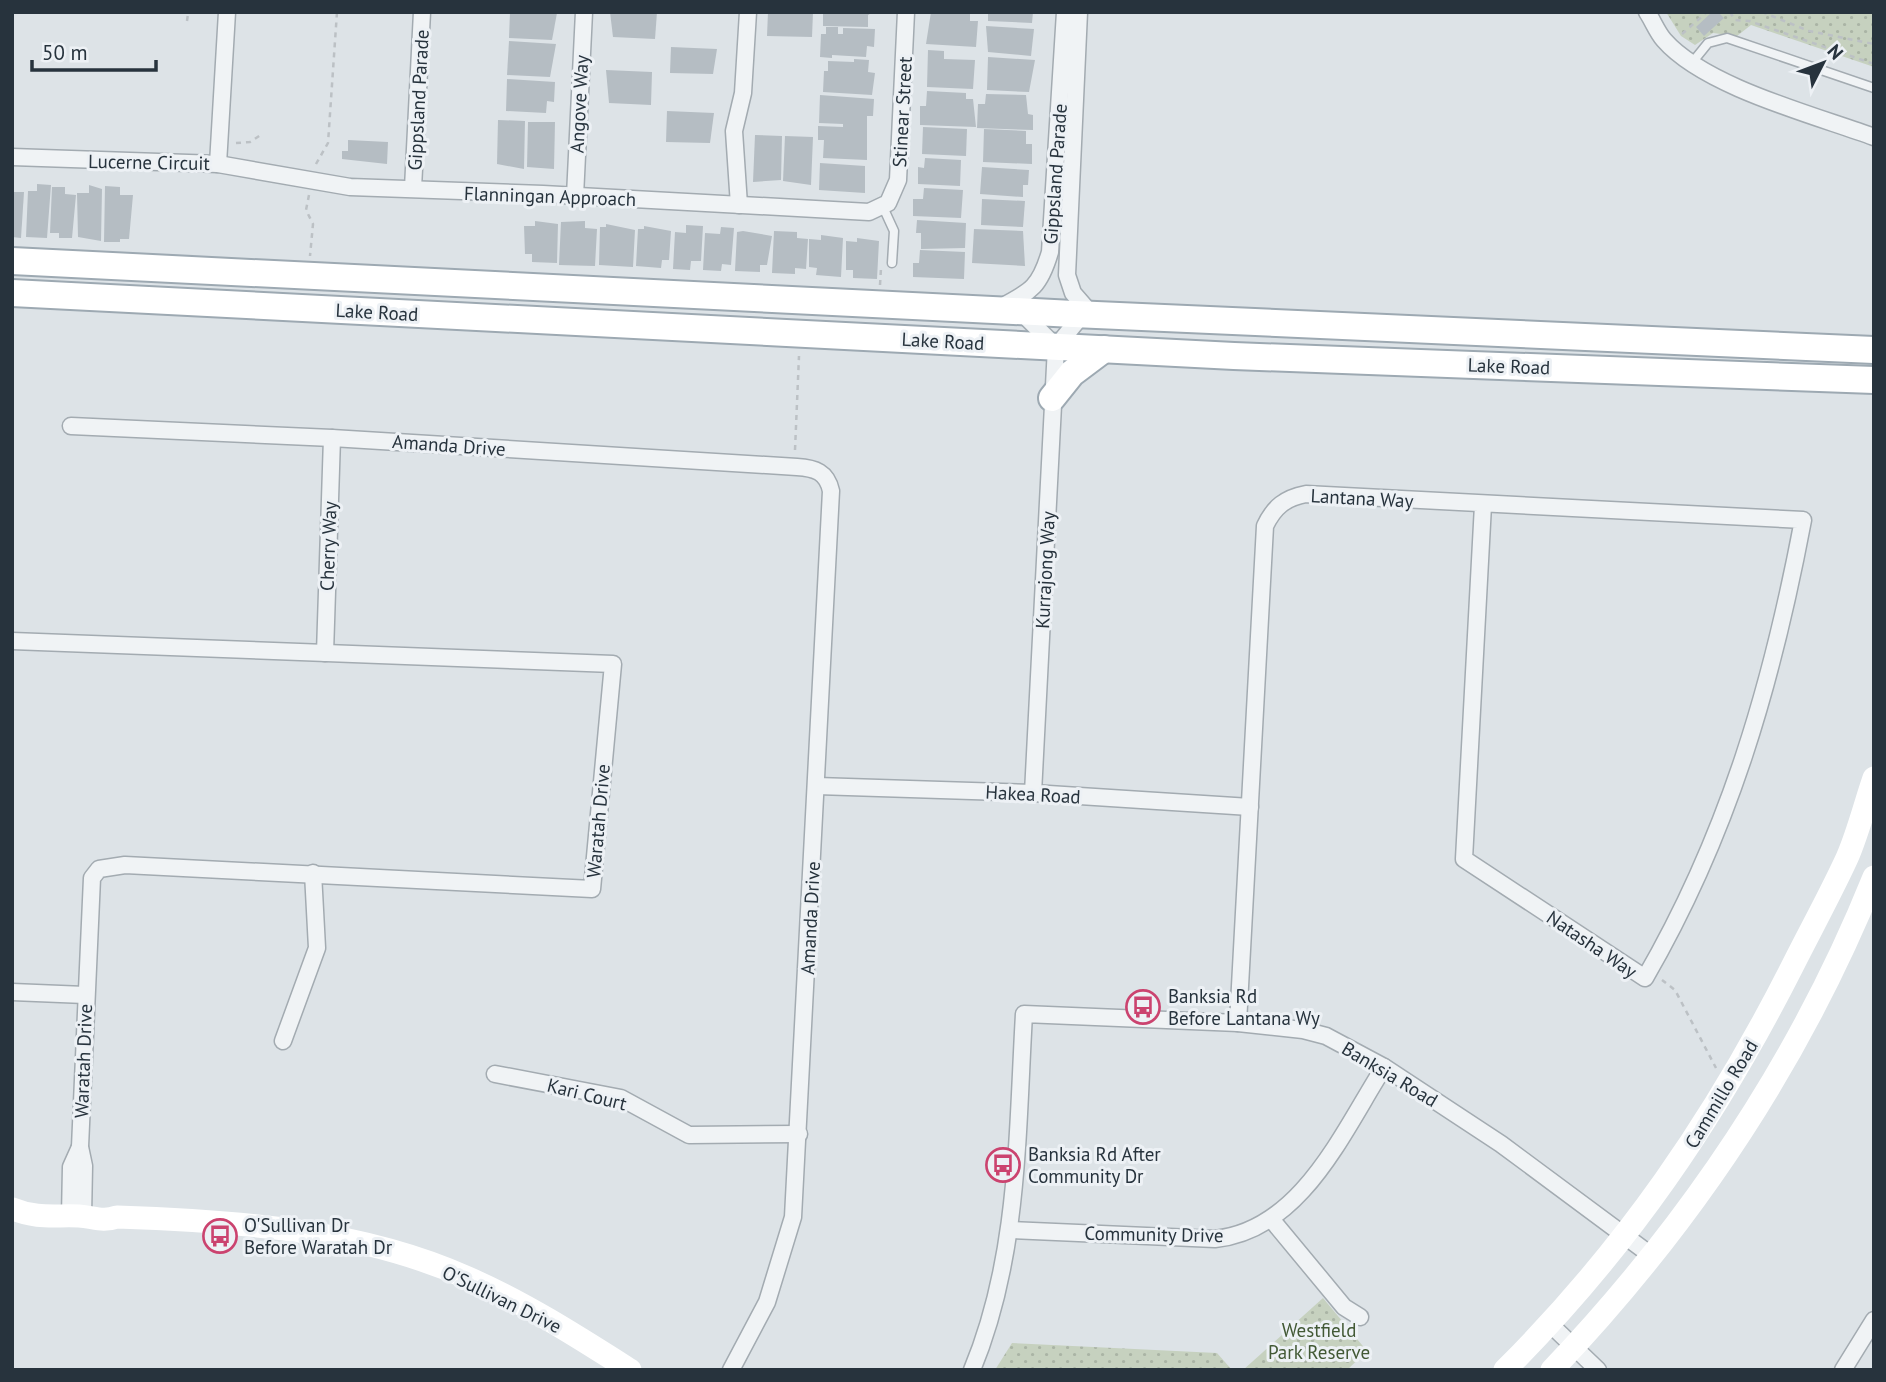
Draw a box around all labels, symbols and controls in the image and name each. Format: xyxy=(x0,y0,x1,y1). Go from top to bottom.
scale bar xyxy=(32,28,156,72)
north arrow xyxy=(1788,28,1858,98)
street label: Gippsland Parade xyxy=(402,29,434,171)
text: 50 m xyxy=(42,39,88,66)
text: N xyxy=(1823,39,1849,64)
street label: Angove Way xyxy=(564,54,594,154)
street label: Stinear Street xyxy=(887,55,917,168)
street label: Gippsland Parade xyxy=(1038,103,1072,245)
street label: Lucerne Circuit xyxy=(88,149,211,175)
street label: Flanningan Approach xyxy=(464,181,636,211)
street label: Lake Road xyxy=(335,298,419,326)
street label: Lake Road xyxy=(901,327,985,355)
street label: Lake Road xyxy=(1467,353,1551,379)
street label: Amanda Drive xyxy=(391,429,507,461)
street label: Lantana Way xyxy=(1310,483,1414,513)
street label: Cherry Way xyxy=(314,501,342,591)
street label: Kurrajong Way xyxy=(1030,511,1060,629)
street label: Waratah Drive xyxy=(581,763,615,879)
street label: Hakea Road xyxy=(985,780,1081,808)
street label: Amanda Drive xyxy=(795,861,825,975)
street label: Natasha Way xyxy=(1542,905,1642,983)
place label: Banksia Rd Before Lantana Wy xyxy=(1168,984,1320,1030)
bus stop icon: Banksia Rd Before Lantana Wy xyxy=(1124,988,1162,1026)
street label: Waratah Drive xyxy=(69,1004,97,1118)
street label: Cammillo Road xyxy=(1679,1035,1763,1153)
street label: Banksia Road xyxy=(1338,1036,1442,1112)
street label: Kari Court xyxy=(545,1073,630,1116)
place label: Banksia Rd After Community Dr xyxy=(1028,1142,1161,1188)
bus stop icon: Banksia Rd After Community Dr xyxy=(984,1146,1022,1184)
place label: O'Sullivan Dr Before Waratah Dr xyxy=(244,1213,393,1259)
bus stop icon: O'Sullivan Dr Before Waratah Dr xyxy=(201,1217,239,1255)
street label: Community Drive xyxy=(1084,1221,1224,1247)
street label: O'Sullivan Drive xyxy=(439,1260,565,1338)
park label: Westfield Park Reserve xyxy=(1268,1318,1370,1364)

